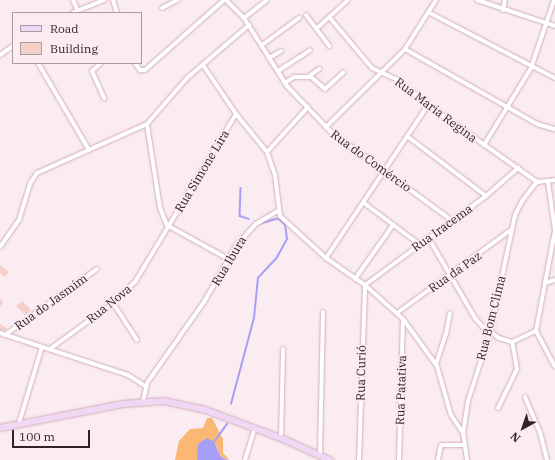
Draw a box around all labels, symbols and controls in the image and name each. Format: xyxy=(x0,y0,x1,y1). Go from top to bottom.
legend xyxy=(12,12,142,64)
text: Road xyxy=(50,21,79,36)
text: Building xyxy=(50,41,98,56)
street label: Rua Maria Regina xyxy=(392,74,480,146)
street label: Rua Simone Lira xyxy=(172,127,232,215)
street label: Rua do Comércio xyxy=(328,127,414,195)
street label: Rua Iracema xyxy=(409,201,475,255)
street label: Rua Ibura xyxy=(209,234,249,288)
street label: Rua da Paz xyxy=(426,249,484,295)
street label: Rua do Jasmim xyxy=(12,271,90,333)
street label: Rua Bom Clima xyxy=(473,274,509,362)
street label: Rua Nova xyxy=(84,282,134,326)
street label: Rua Curió xyxy=(353,345,369,401)
street label: Rua Patativa xyxy=(393,355,409,425)
north arrow xyxy=(503,408,543,448)
scale bar xyxy=(14,422,92,448)
text: 100 m xyxy=(19,429,55,444)
text: N xyxy=(507,429,523,445)

